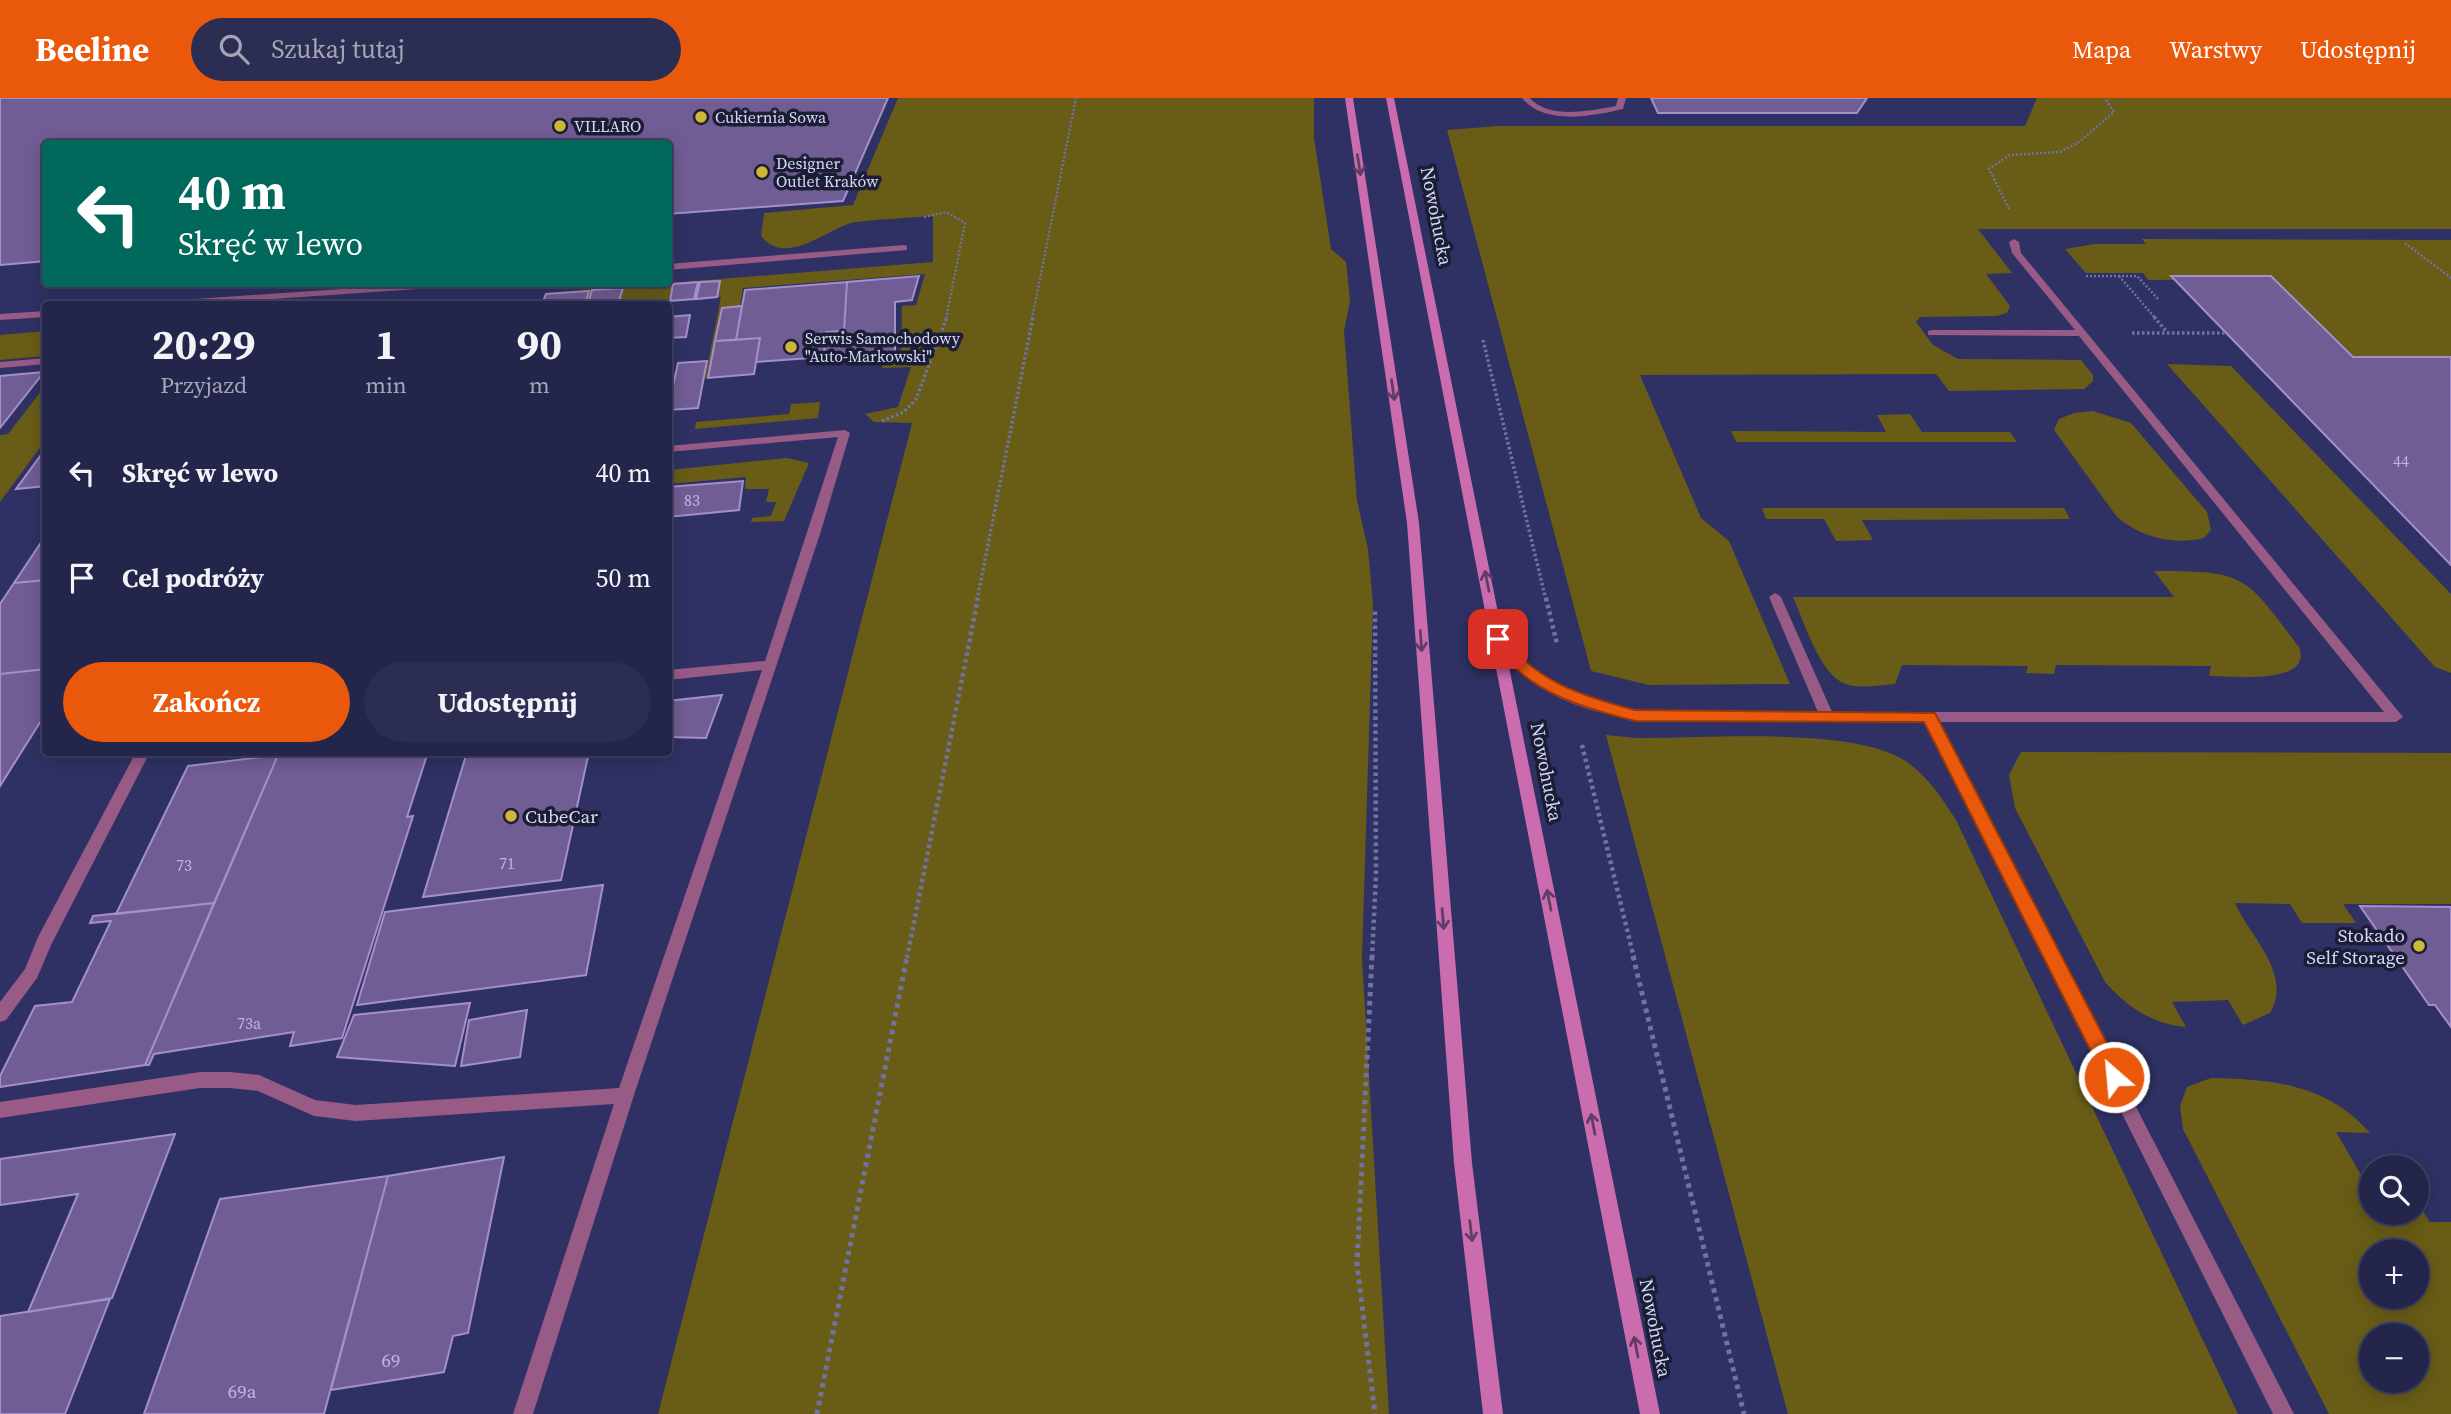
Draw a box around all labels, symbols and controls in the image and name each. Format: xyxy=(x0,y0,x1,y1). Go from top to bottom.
search box xyxy=(191,18,681,81)
text: Beeline xyxy=(35,27,149,72)
icon: search xyxy=(215,30,253,68)
text: Szukaj tutaj xyxy=(271,31,405,67)
text: Mapa xyxy=(2072,33,2131,66)
text: Warstwy xyxy=(2169,33,2262,66)
text: Udostępnij xyxy=(2300,33,2416,66)
place label: Cukiernia Sowa xyxy=(715,106,827,128)
marker: Cukiernia Sowa xyxy=(693,109,709,125)
place label: VILLARO xyxy=(574,115,641,137)
marker: VILLARO xyxy=(552,118,568,134)
place label: Designer Outlet Kraków xyxy=(776,152,879,192)
one-way arrow xyxy=(1353,154,1366,176)
text: 40 m xyxy=(178,158,286,225)
marker: Designer Outlet Kraków xyxy=(754,164,770,180)
street label: Nowohucka xyxy=(1415,164,1459,268)
icon: left xyxy=(63,168,154,259)
text: Skręć w lewo xyxy=(178,222,363,266)
text: 20:29 xyxy=(152,315,255,373)
text: 1 xyxy=(375,315,397,373)
text: 90 xyxy=(517,315,562,373)
place label: Serwis Samochodowy "Auto-Markowski" xyxy=(805,327,961,367)
marker: Serwis Samochodowy "Auto-Markowski" xyxy=(783,339,799,355)
text: Przyjazd xyxy=(160,369,247,401)
text: min xyxy=(365,369,407,401)
text: m xyxy=(529,369,550,401)
one-way arrow xyxy=(1387,379,1400,401)
house number: 44 xyxy=(2393,450,2409,472)
icon: left xyxy=(63,454,101,492)
text: Skręć w lewo xyxy=(122,455,278,491)
text: 40 m xyxy=(596,455,651,491)
house number: 83 xyxy=(684,489,700,511)
icon: arrive xyxy=(63,559,101,597)
text: Cel podróży xyxy=(122,560,264,596)
text: 50 m xyxy=(596,560,651,596)
one-way arrow xyxy=(1479,570,1493,593)
pin xyxy=(1468,609,1528,669)
icon: arrive xyxy=(1479,620,1517,658)
one-way arrow xyxy=(1415,629,1428,652)
button: Zakończ xyxy=(63,662,350,742)
button: Udostępnij xyxy=(364,662,651,742)
street label: Nowohucka xyxy=(1525,720,1569,824)
place label: CubeCar xyxy=(525,803,598,829)
marker: CubeCar xyxy=(503,808,519,824)
house number: 71 xyxy=(499,852,515,874)
house number: 73 xyxy=(176,854,192,876)
one-way arrow xyxy=(1542,889,1556,912)
one-way arrow xyxy=(1437,907,1450,930)
place label: Stokado Self Storage xyxy=(2306,922,2405,970)
marker: Stokado Self Storage xyxy=(2411,938,2427,954)
house number: 73a xyxy=(237,1012,262,1034)
position arrow xyxy=(2077,1040,2151,1114)
one-way arrow xyxy=(1586,1113,1599,1136)
map controls xyxy=(2359,1155,2429,1393)
button: search xyxy=(2359,1155,2429,1225)
one-way arrow xyxy=(1465,1219,1478,1242)
button: + xyxy=(2359,1239,2429,1309)
street label: Nowohucka xyxy=(1634,1276,1678,1380)
button: − xyxy=(2359,1323,2429,1393)
one-way arrow xyxy=(1629,1336,1643,1359)
house number: 69 xyxy=(381,1347,401,1373)
house number: 69a xyxy=(228,1378,257,1404)

